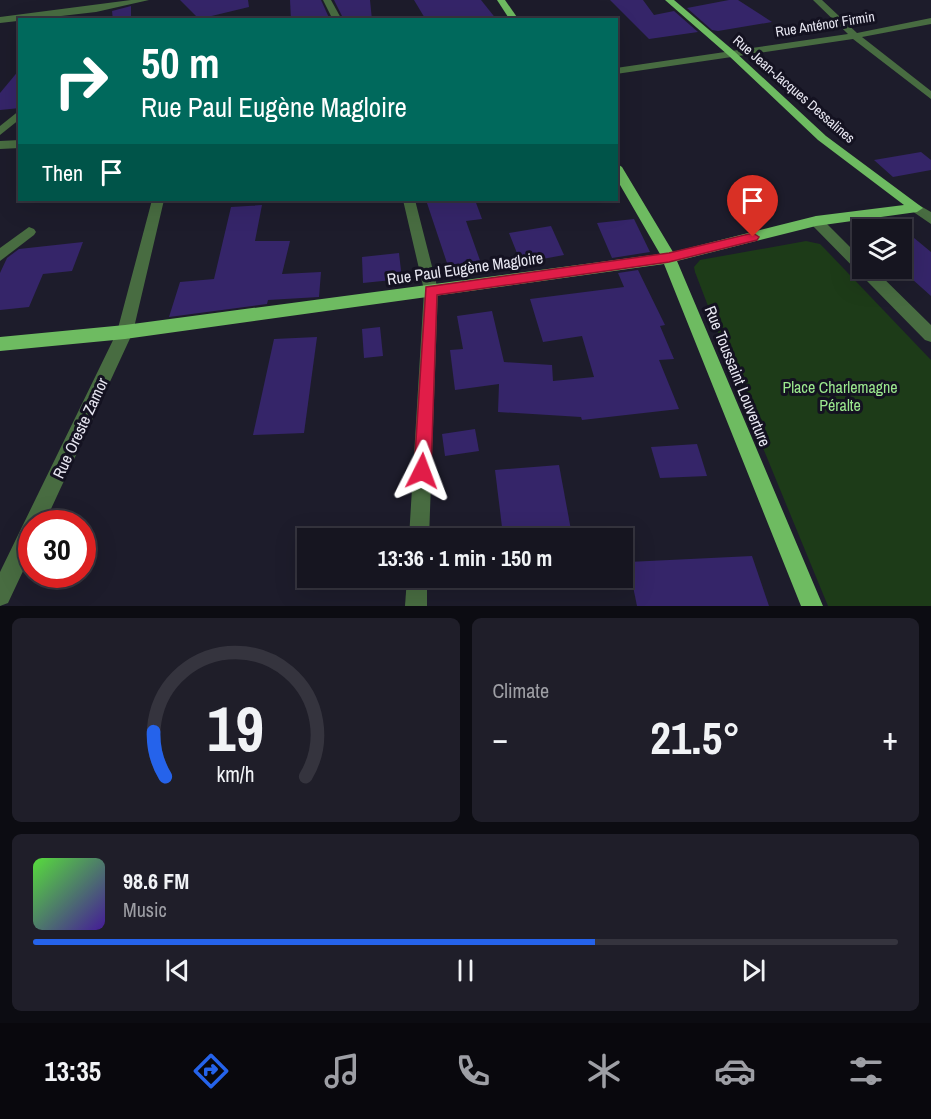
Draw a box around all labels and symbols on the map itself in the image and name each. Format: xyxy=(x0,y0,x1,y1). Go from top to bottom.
street label: Rue Anténor Firmin xyxy=(774,7,876,41)
street label: Rue Jean-Jacques Dessalines xyxy=(729,31,859,147)
pin xyxy=(727,175,778,237)
street label: Rue Paul Eugène Magloire xyxy=(385,246,545,290)
street label: Rue Toussaint Louverture xyxy=(700,302,776,450)
street label: Rue Oreste Zamor xyxy=(47,374,113,482)
park label: Place Charlemagne Péralte xyxy=(782,376,898,416)
position arrow xyxy=(390,439,454,503)
speed limit sign: 30 xyxy=(18,510,96,588)

